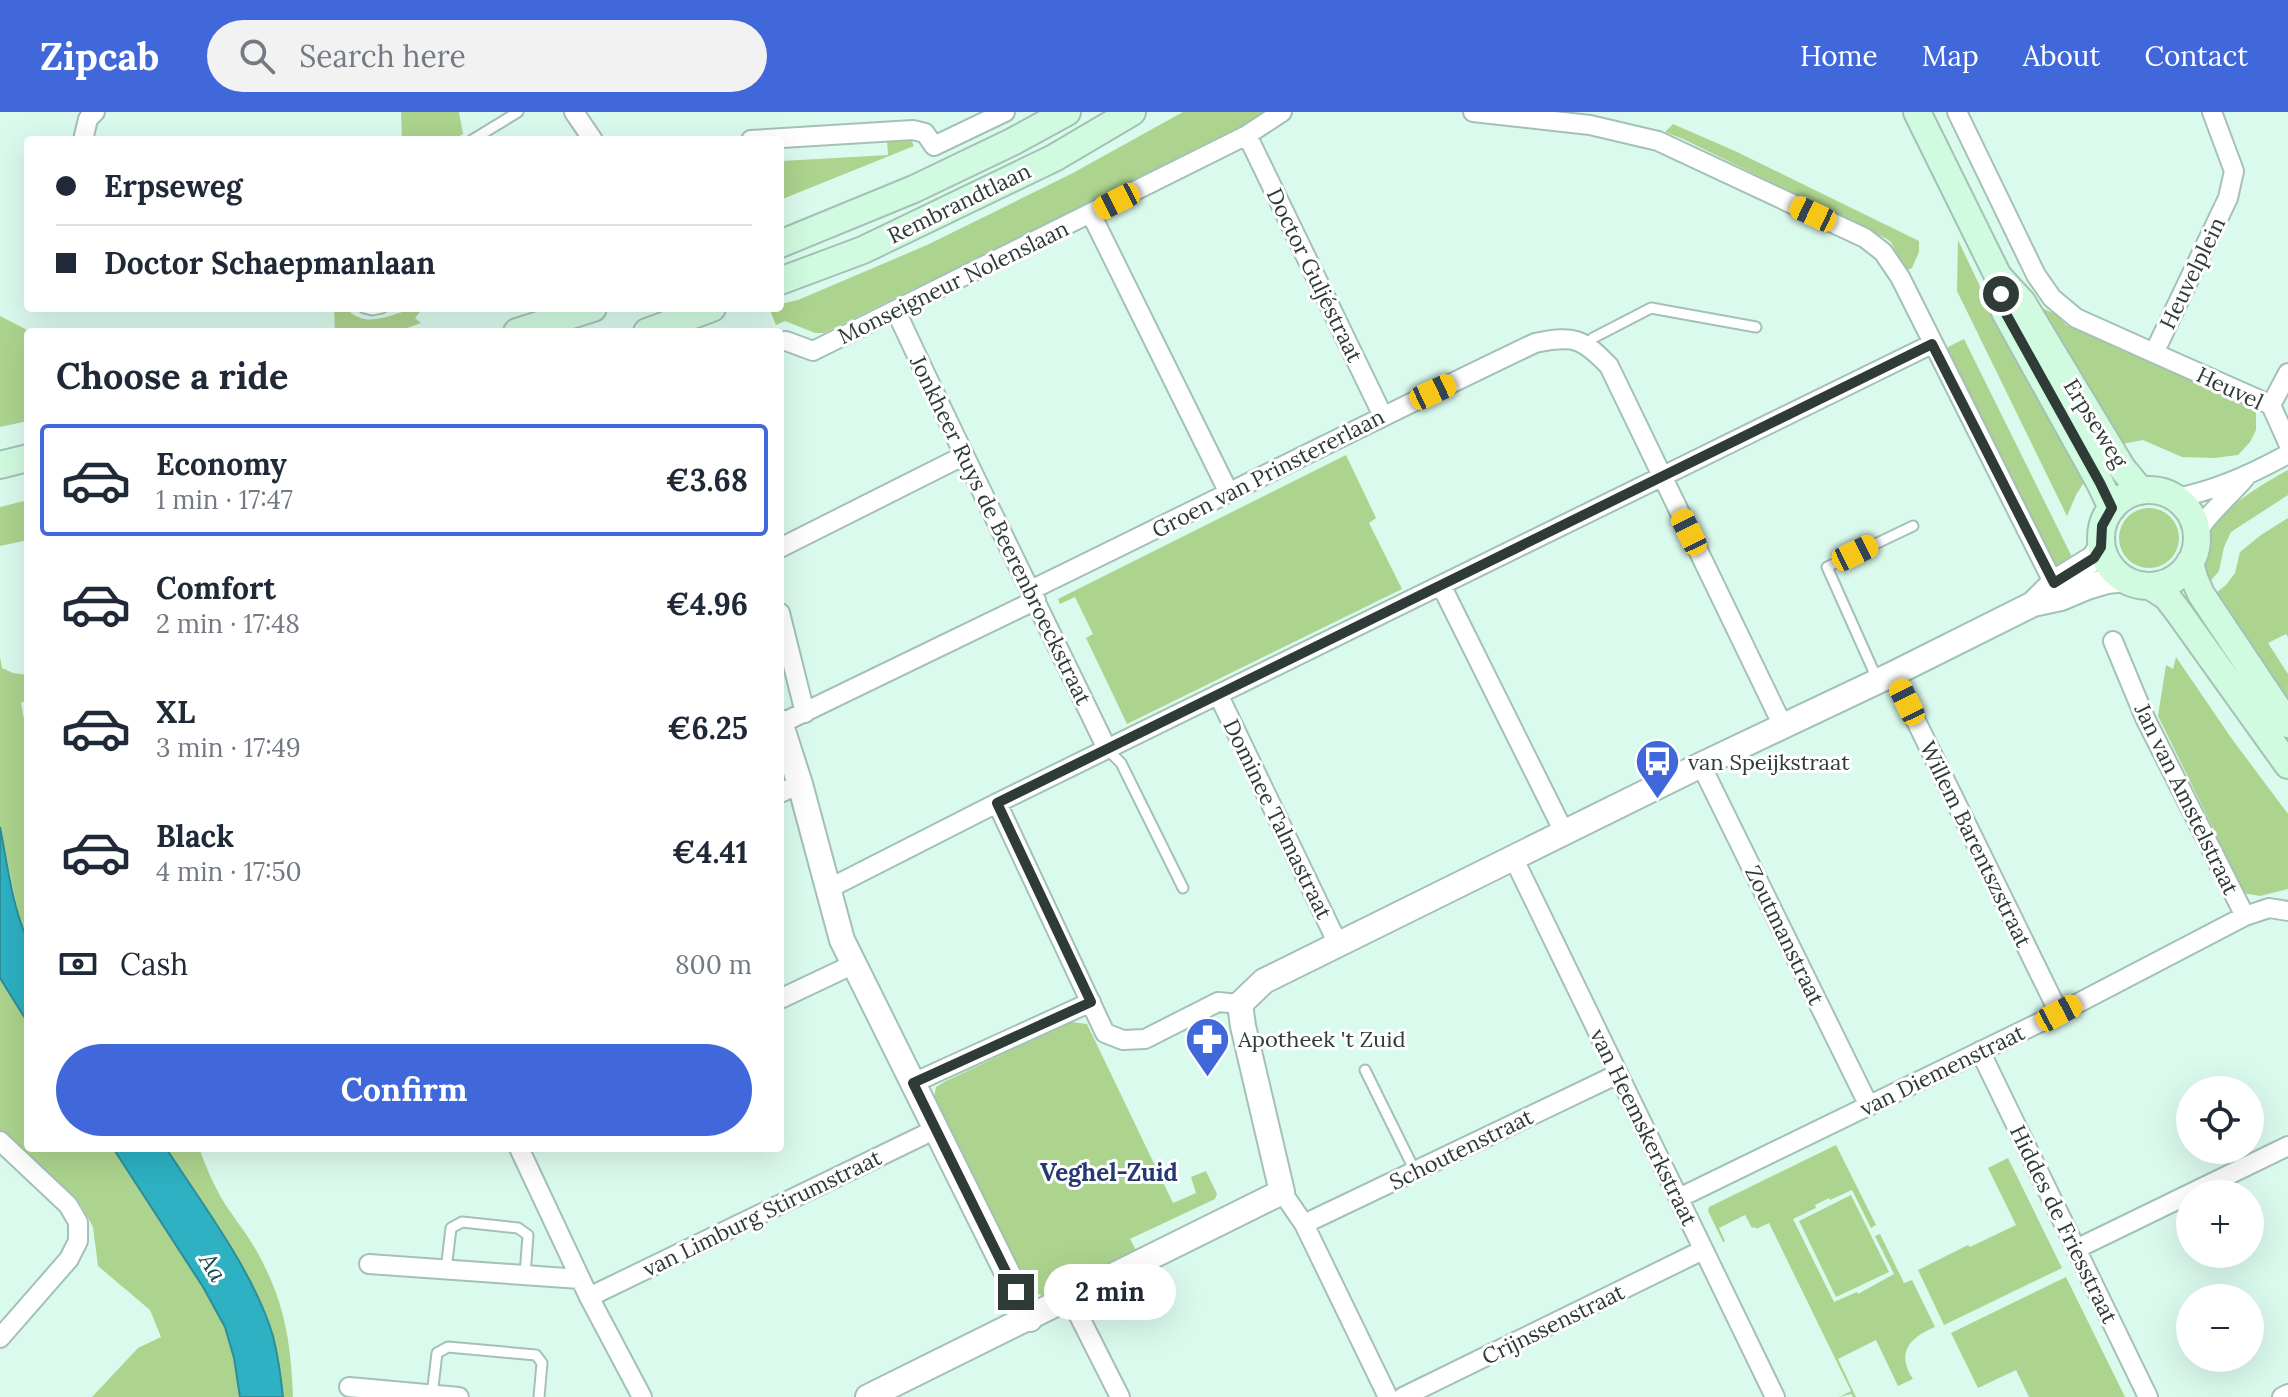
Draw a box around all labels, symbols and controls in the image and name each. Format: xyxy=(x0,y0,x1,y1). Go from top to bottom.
search box xyxy=(207,20,767,92)
text: Zipcab xyxy=(40,32,159,80)
icon: search xyxy=(235,34,279,78)
text: Search here xyxy=(299,37,466,75)
text: Home xyxy=(1800,38,1878,74)
text: Map xyxy=(1922,38,1979,74)
text: About xyxy=(2023,38,2100,74)
text: Contact xyxy=(2144,38,2248,74)
street label: Rembrandtlaan xyxy=(883,156,1035,250)
text: Erpseweg xyxy=(104,167,243,205)
car xyxy=(1090,179,1144,223)
street label: Doctor Guljéstraat xyxy=(1261,183,1369,367)
car xyxy=(1786,193,1840,235)
street label: Heuvelplein xyxy=(2153,212,2231,334)
street label: Monseigneur Nolenslaan xyxy=(833,214,1073,350)
text: Doctor Schaepmanlaan xyxy=(104,244,435,282)
route start xyxy=(1983,276,2019,312)
street label: Jonkheer Ruys de Beerenbroeckstraat xyxy=(904,350,1098,710)
text: Choose a ride xyxy=(56,353,288,399)
street label: Heuvel xyxy=(2192,360,2268,416)
car xyxy=(1406,371,1460,413)
street label: Erpseweg xyxy=(2058,373,2135,473)
street label: Groen van Prinstererlaan xyxy=(1147,402,1389,544)
icon: car xyxy=(60,444,132,516)
text: Economy xyxy=(156,445,287,483)
text: €3.68 xyxy=(666,461,748,499)
text: 1 min · 17:47 xyxy=(156,483,293,516)
car xyxy=(1668,505,1710,559)
car xyxy=(1828,532,1882,574)
icon: car xyxy=(60,568,132,640)
text: Comfort xyxy=(156,569,276,607)
text: €4.96 xyxy=(666,585,748,623)
text: 2 min · 17:48 xyxy=(156,607,300,640)
car xyxy=(1886,675,1928,729)
icon: car xyxy=(60,692,132,764)
text: XL xyxy=(156,693,195,731)
street label: Jan van Amstelstraat xyxy=(2128,698,2246,899)
text: €6.25 xyxy=(667,709,748,747)
street label: Dominee Talmastraat xyxy=(1217,714,1339,924)
text: 3 min · 17:49 xyxy=(156,731,301,764)
street label: Willem Barentszstraat xyxy=(1914,736,2038,952)
bus stop icon: van Speijkstraat xyxy=(1633,738,1681,801)
place label: van Speijkstraat xyxy=(1688,748,1850,776)
icon: car xyxy=(60,816,132,888)
text: Black xyxy=(156,817,234,855)
text: €4.41 xyxy=(672,833,748,871)
text: 4 min · 17:50 xyxy=(156,855,302,888)
street label: Zoutmanstraat xyxy=(1739,861,1831,1010)
icon: cash xyxy=(56,942,100,986)
text: Cash xyxy=(120,945,188,983)
text: 800 m xyxy=(675,948,752,981)
car xyxy=(2032,991,2086,1035)
pharmacy icon: Apotheek 't Zuid xyxy=(1183,1015,1231,1078)
street label: van Diemenstraat xyxy=(1855,1018,2029,1122)
street label: van Heemskerkstraat xyxy=(1584,1024,1704,1230)
place label: Apotheek 't Zuid xyxy=(1237,1025,1406,1053)
button: Confirm xyxy=(56,1044,752,1136)
map controls xyxy=(2176,1076,2264,1372)
button: locate xyxy=(2176,1076,2264,1164)
street label: Schoutenstraat xyxy=(1385,1102,1538,1196)
street label: Hiddes de Friesstraat xyxy=(2004,1120,2124,1328)
street label: van Limburg Stirumstraat xyxy=(638,1143,886,1283)
district label: Veghel-Zuid xyxy=(1040,1157,1178,1188)
button: + xyxy=(2176,1180,2264,1268)
water label: Aa xyxy=(192,1246,234,1288)
callout: 2 min xyxy=(1044,1264,1176,1320)
route end xyxy=(998,1274,1034,1310)
text: 2 min xyxy=(1075,1275,1145,1308)
street label: Crijnssenstraat xyxy=(1477,1277,1629,1371)
button: − xyxy=(2176,1284,2264,1372)

